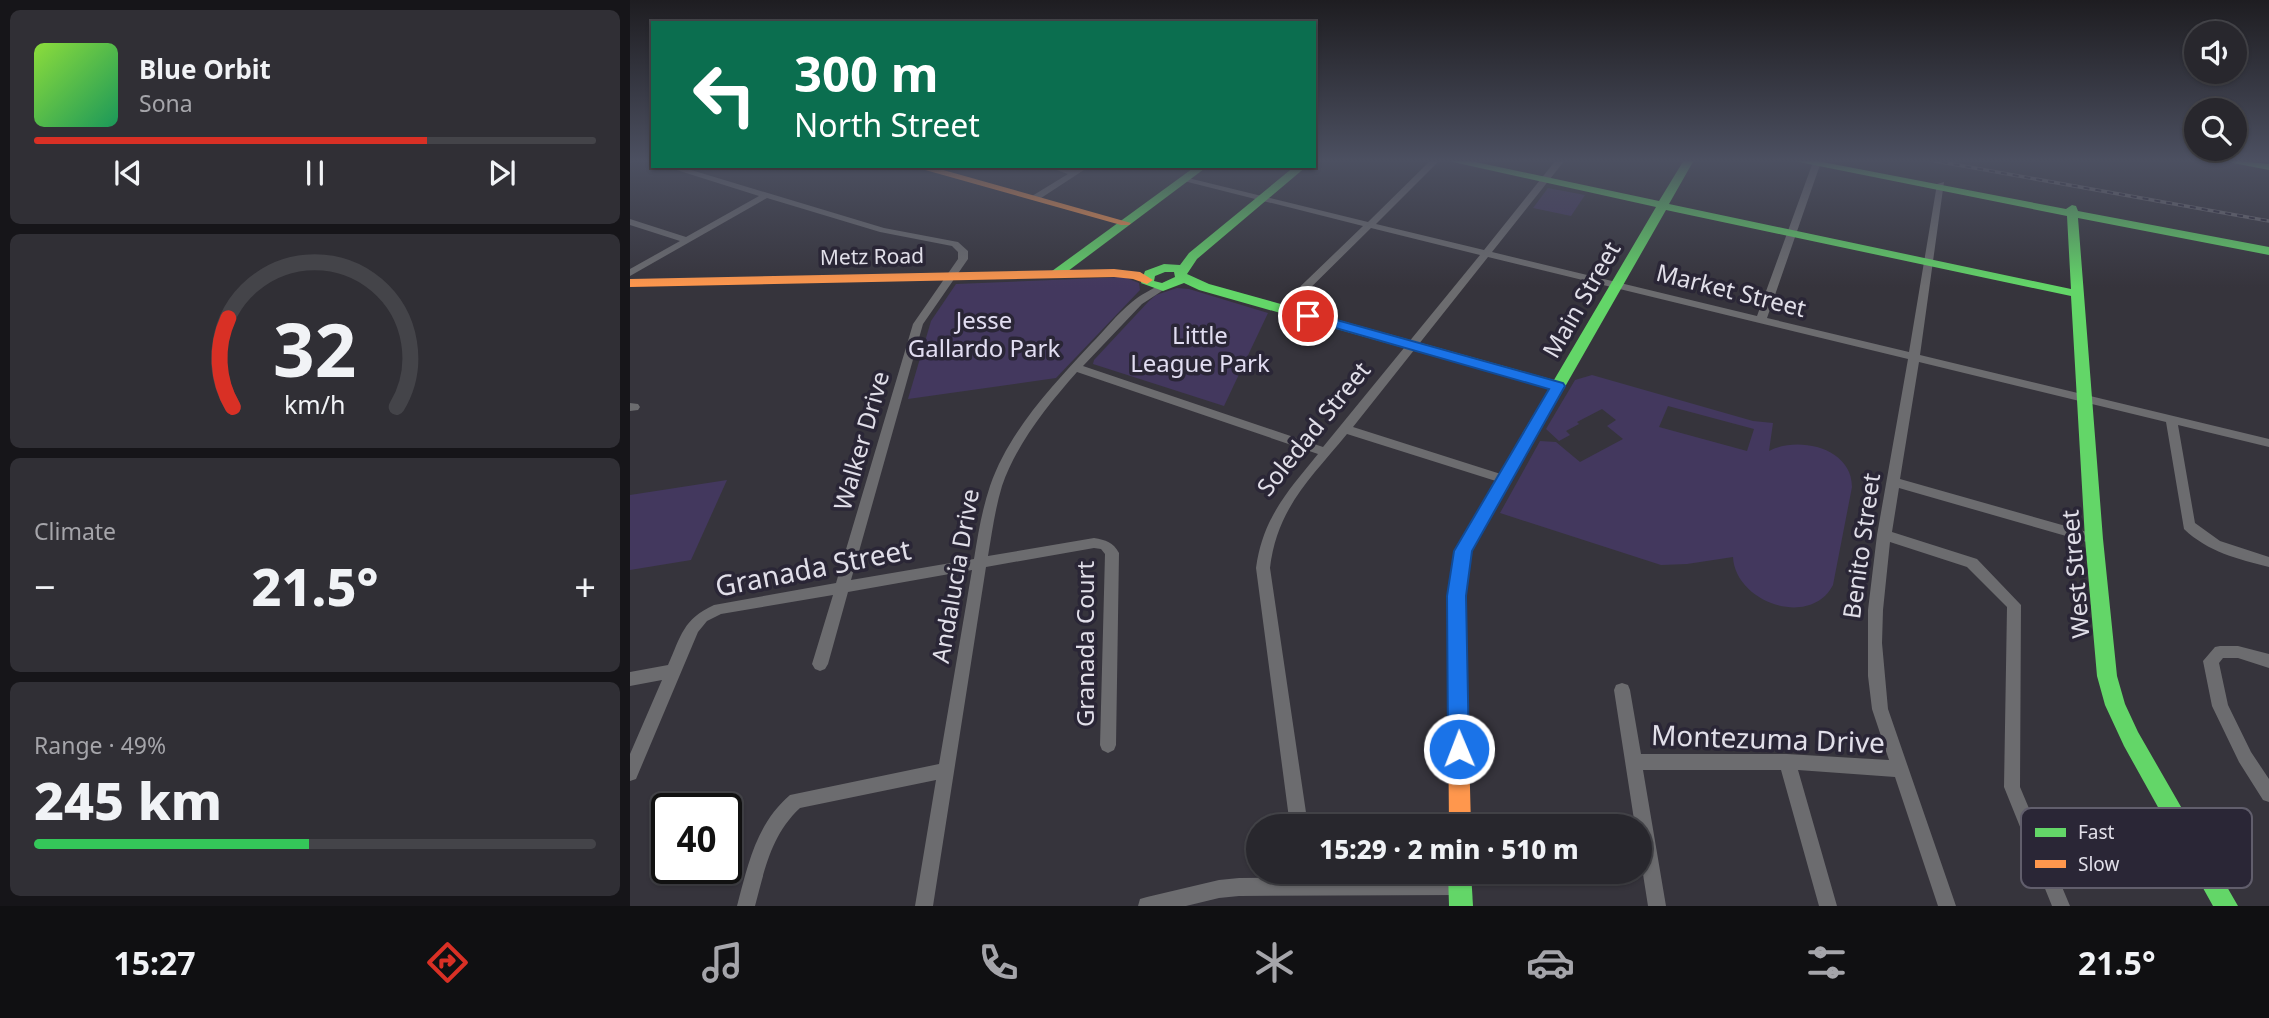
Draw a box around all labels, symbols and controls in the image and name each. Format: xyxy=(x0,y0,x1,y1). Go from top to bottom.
map controls xyxy=(2184,21,2247,161)
button: sound xyxy=(2184,21,2247,84)
text: 300 m xyxy=(794,40,939,106)
icon: left xyxy=(679,49,770,140)
text: Blue Orbit xyxy=(139,51,271,87)
text: Sona xyxy=(139,87,193,119)
button: search xyxy=(2184,98,2247,161)
text: North Street xyxy=(794,103,980,146)
icon: previous xyxy=(109,154,147,192)
icon: pause xyxy=(296,154,334,192)
icon: next xyxy=(483,154,521,192)
street label: Main Street xyxy=(1534,235,1628,364)
street label: Metz Road xyxy=(820,241,924,271)
street label: Market Street xyxy=(1653,255,1810,324)
pin xyxy=(1278,286,1338,346)
icon: arrive xyxy=(1289,297,1327,335)
text: 32 xyxy=(273,299,357,398)
park label: Jesse Gallardo Park xyxy=(908,303,1060,364)
park label: Little League Park xyxy=(1130,318,1270,379)
street label: Soledad Street xyxy=(1249,354,1377,502)
street label: Walker Drive xyxy=(825,367,896,514)
text: km/h xyxy=(284,387,346,421)
street label: Benito Street xyxy=(1834,471,1887,621)
street label: Andalucia Drive xyxy=(923,486,986,665)
street label: West Street xyxy=(2052,508,2097,640)
text: Climate xyxy=(34,515,116,547)
street label: Granada Street xyxy=(712,529,914,605)
text: 21.5° xyxy=(252,550,378,621)
text: − xyxy=(34,560,56,612)
text: + xyxy=(574,560,596,612)
street label: Granada Court xyxy=(1068,561,1101,727)
position arrow xyxy=(1422,712,1496,786)
street label: Montezuma Drive xyxy=(1650,715,1886,761)
text: Range · 49% xyxy=(34,729,166,761)
text: 245 km xyxy=(34,764,222,835)
speed limit sign: 40 xyxy=(651,793,742,884)
legend xyxy=(2021,808,2252,888)
text: Fast xyxy=(2078,819,2115,845)
text: 15:29 · 2 min · 510 m xyxy=(1319,831,1579,867)
text: Slow xyxy=(2078,851,2119,877)
icon: directions xyxy=(423,938,472,987)
icon: music xyxy=(698,938,747,987)
icon: phone xyxy=(974,938,1023,987)
icon: climate xyxy=(1250,938,1299,987)
icon: car xyxy=(1526,938,1575,987)
icon: filters xyxy=(1802,938,1851,987)
text: 15:27 xyxy=(113,941,196,984)
text: 21.5° xyxy=(2078,941,2156,984)

